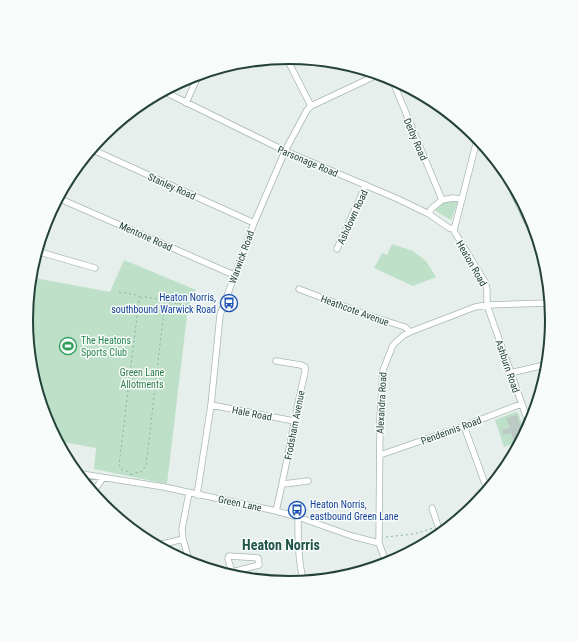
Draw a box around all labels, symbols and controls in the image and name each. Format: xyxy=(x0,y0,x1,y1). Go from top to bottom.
street label: Derby Road xyxy=(402,116,429,162)
street label: Parsonage Road xyxy=(276,144,340,179)
street label: Stanley Road xyxy=(146,171,197,202)
street label: Ashdown Road xyxy=(335,188,370,246)
street label: Mentone Road xyxy=(118,220,174,253)
street label: Warwick Road xyxy=(227,229,256,285)
street label: Heaton Road xyxy=(454,239,489,288)
place label: Heaton Norris, southbound Warwick Road xyxy=(111,292,216,315)
bus stop icon: Heaton Norris, southbound Warwick Road xyxy=(219,293,239,313)
street label: Heathcote Avenue xyxy=(319,293,391,328)
place label: The Heatons Sports Club xyxy=(81,335,131,358)
sports icon: The Heatons Sports Club xyxy=(58,336,78,356)
street label: Ashburn Road xyxy=(493,338,522,394)
park label: Green Lane Allotments xyxy=(120,367,165,390)
street label: Alexandra Road xyxy=(374,372,389,434)
street label: Frodsham Avenue xyxy=(282,389,307,461)
street label: Hale Road xyxy=(231,404,273,423)
street label: Pendennis Road xyxy=(419,414,483,447)
street label: Green Lane xyxy=(217,493,263,514)
place label: Heaton Norris, eastbound Green Lane xyxy=(310,499,399,522)
bus stop icon: Heaton Norris, eastbound Green Lane xyxy=(287,500,307,520)
district label: Heaton Norris xyxy=(242,537,320,553)

